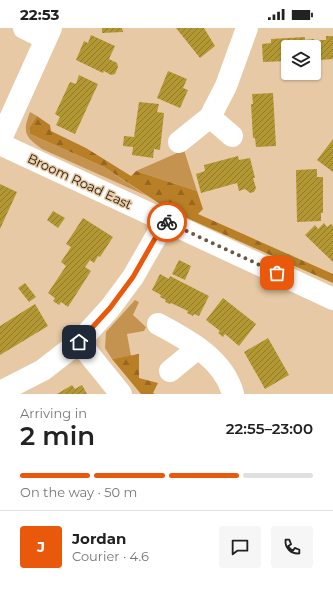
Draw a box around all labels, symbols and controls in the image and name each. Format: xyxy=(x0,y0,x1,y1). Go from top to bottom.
text: 22:53 xyxy=(20,5,59,24)
map controls xyxy=(281,40,321,80)
button: layers xyxy=(281,40,321,80)
street label: Broom Road East xyxy=(25,150,135,212)
courier xyxy=(147,202,187,242)
icon: bike xyxy=(156,211,178,233)
pin xyxy=(260,256,294,290)
icon: bag xyxy=(266,262,288,284)
pin xyxy=(62,325,96,359)
icon: home xyxy=(68,331,90,353)
text: Arriving in xyxy=(20,405,87,421)
text: 22:55–23:00 xyxy=(226,419,313,438)
text: 2 min xyxy=(20,420,95,452)
text: On the way · 50 m xyxy=(20,484,137,500)
button: chat xyxy=(219,526,261,568)
button: phone xyxy=(271,526,313,568)
text: Jordan xyxy=(72,529,126,548)
text: J xyxy=(37,537,45,556)
text: Courier · 4.6 xyxy=(72,548,149,564)

